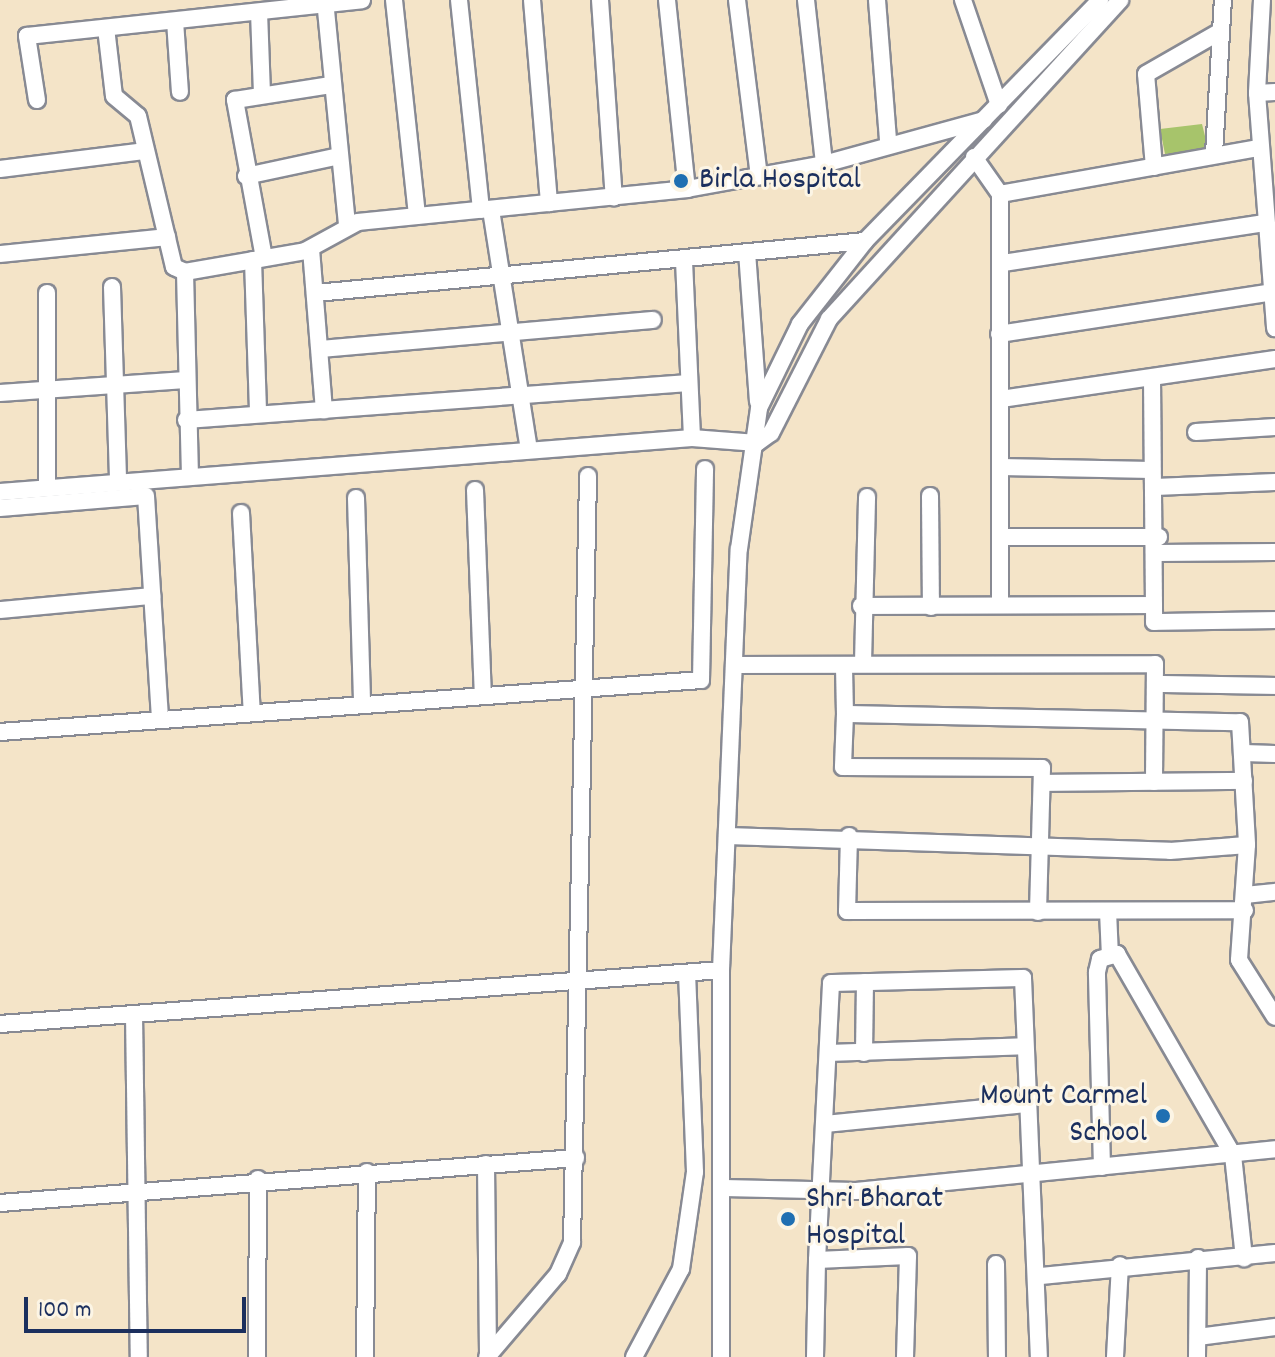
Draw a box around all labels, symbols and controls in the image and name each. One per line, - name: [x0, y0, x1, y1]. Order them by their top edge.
- place label: Birla Hospital: [699, 162, 861, 200]
- marker: Birla Hospital: [670, 170, 692, 192]
- place label: Mount Carmel School: [980, 1079, 1147, 1154]
- marker: Mount Carmel School: [1154, 1107, 1172, 1125]
- place label: Shri Bharat Hospital: [806, 1182, 943, 1257]
- marker: Shri Bharat Hospital: [777, 1208, 799, 1230]
- scale bar: [28, 1281, 250, 1331]
- text: 100 m: [38, 1294, 91, 1328]

